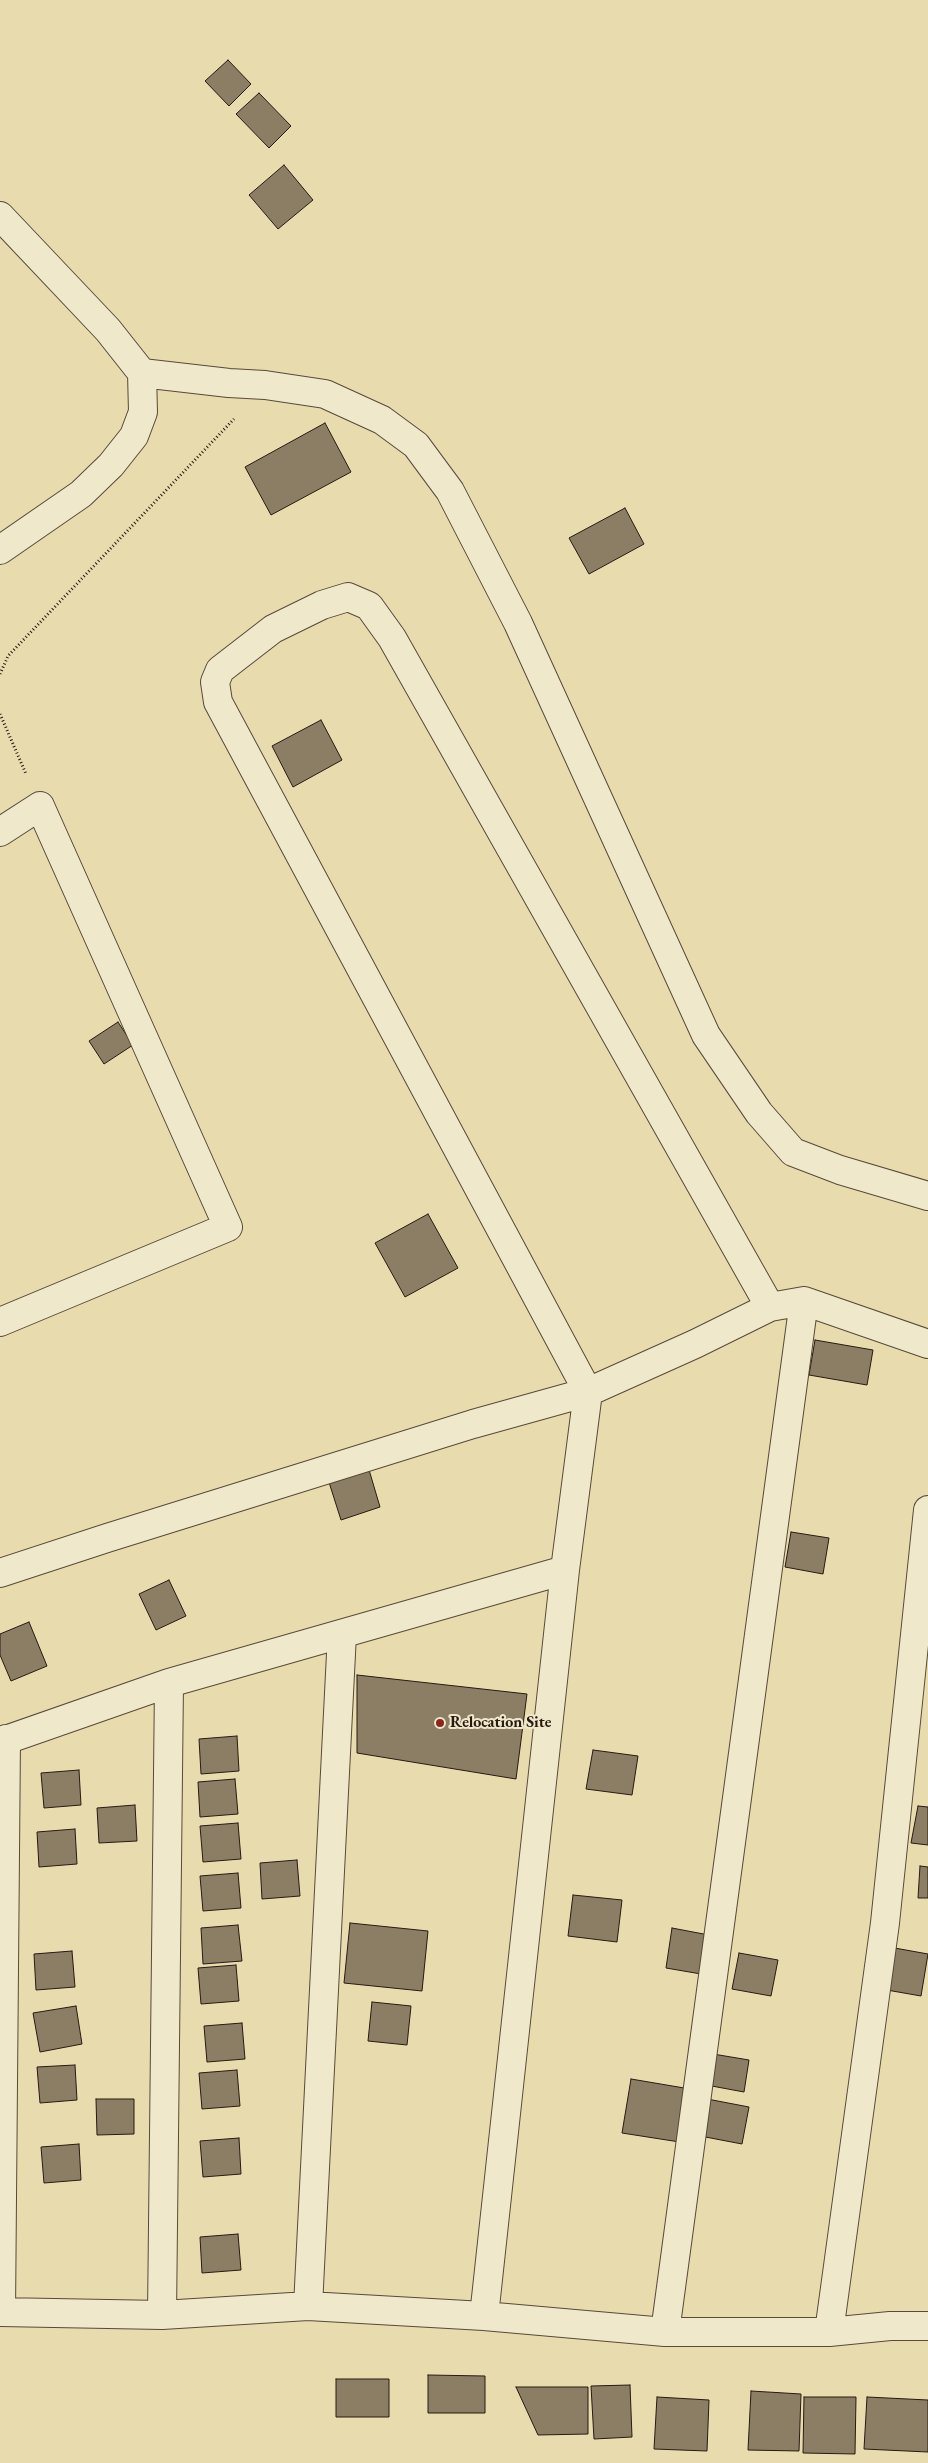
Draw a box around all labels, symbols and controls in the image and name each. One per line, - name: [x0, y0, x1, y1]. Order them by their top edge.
- place label: Relocation Site: [450, 1713, 551, 1733]
- marker: Relocation Site: [434, 1717, 446, 1729]

